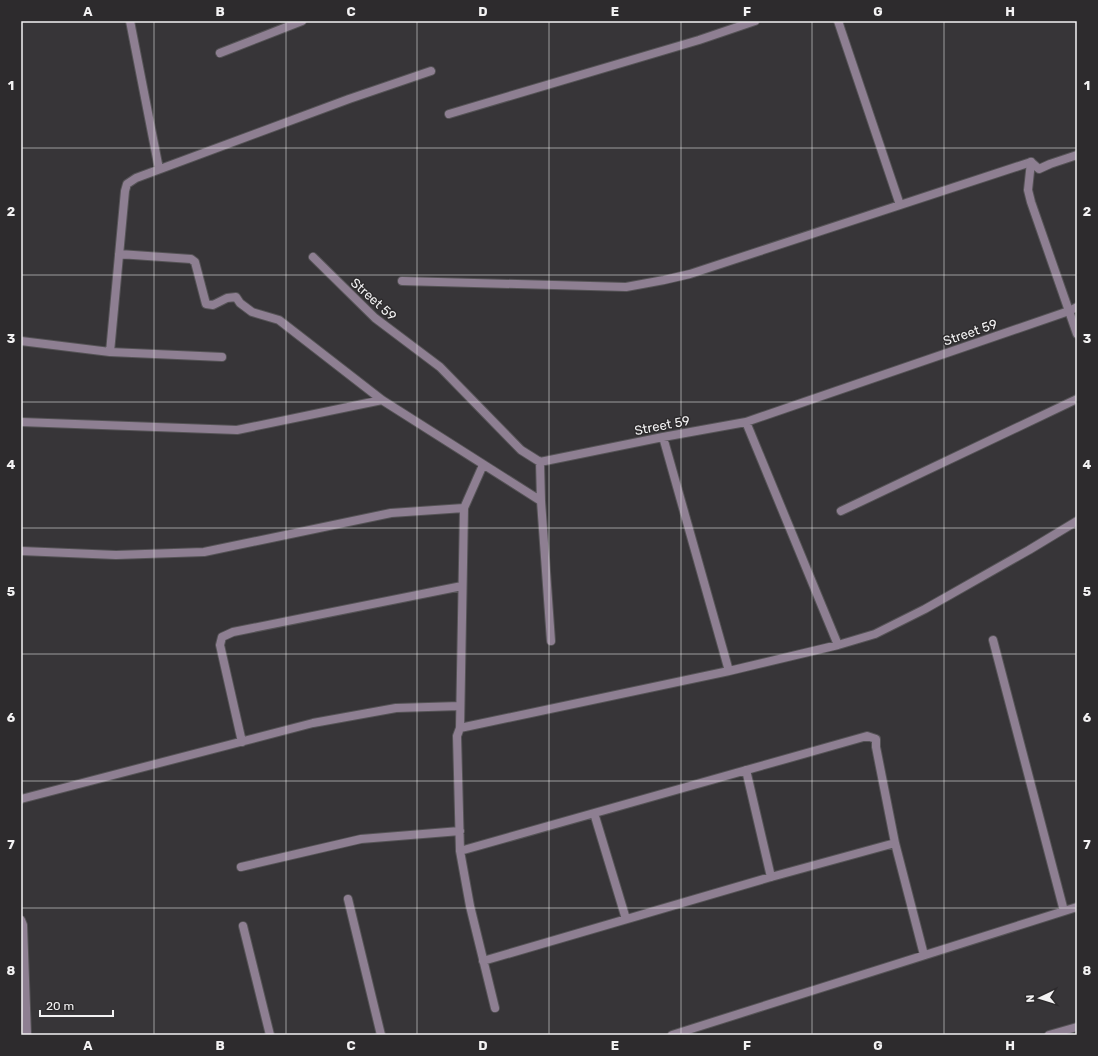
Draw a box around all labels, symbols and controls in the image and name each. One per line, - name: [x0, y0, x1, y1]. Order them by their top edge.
- text: A: [83, 4, 93, 19]
- text: B: [215, 4, 225, 19]
- text: C: [346, 4, 356, 19]
- text: D: [478, 4, 488, 19]
- text: E: [611, 4, 619, 19]
- text: F: [743, 4, 751, 19]
- text: G: [873, 4, 883, 19]
- text: H: [1005, 4, 1015, 19]
- text: 1: [8, 78, 14, 93]
- text: 1: [1084, 78, 1090, 93]
- text: 2: [7, 204, 15, 219]
- text: 2: [1083, 204, 1091, 219]
- street label: Street 59: [348, 275, 400, 324]
- street label: Street 59: [941, 316, 999, 349]
- text: 3: [7, 331, 16, 346]
- text: 3: [1083, 331, 1092, 346]
- street label: Street 59: [633, 413, 691, 438]
- text: 4: [7, 457, 16, 472]
- text: 4: [1083, 457, 1092, 472]
- text: 5: [7, 584, 15, 599]
- text: 5: [1083, 584, 1091, 599]
- text: 6: [7, 710, 16, 725]
- text: 6: [1083, 710, 1092, 725]
- text: 7: [7, 837, 15, 852]
- text: 7: [1083, 837, 1091, 852]
- text: 8: [7, 963, 16, 978]
- text: 8: [1083, 963, 1092, 978]
- north arrow: [1020, 978, 1060, 1018]
- scale bar: [40, 992, 113, 1018]
- text: N: [1024, 994, 1037, 1003]
- text: 20 m: [46, 999, 74, 1013]
- text: A: [83, 1038, 93, 1053]
- text: B: [215, 1038, 225, 1053]
- text: C: [346, 1038, 356, 1053]
- text: D: [478, 1038, 488, 1053]
- text: E: [611, 1038, 619, 1053]
- text: F: [743, 1038, 751, 1053]
- text: G: [873, 1038, 883, 1053]
- text: H: [1005, 1038, 1015, 1053]

